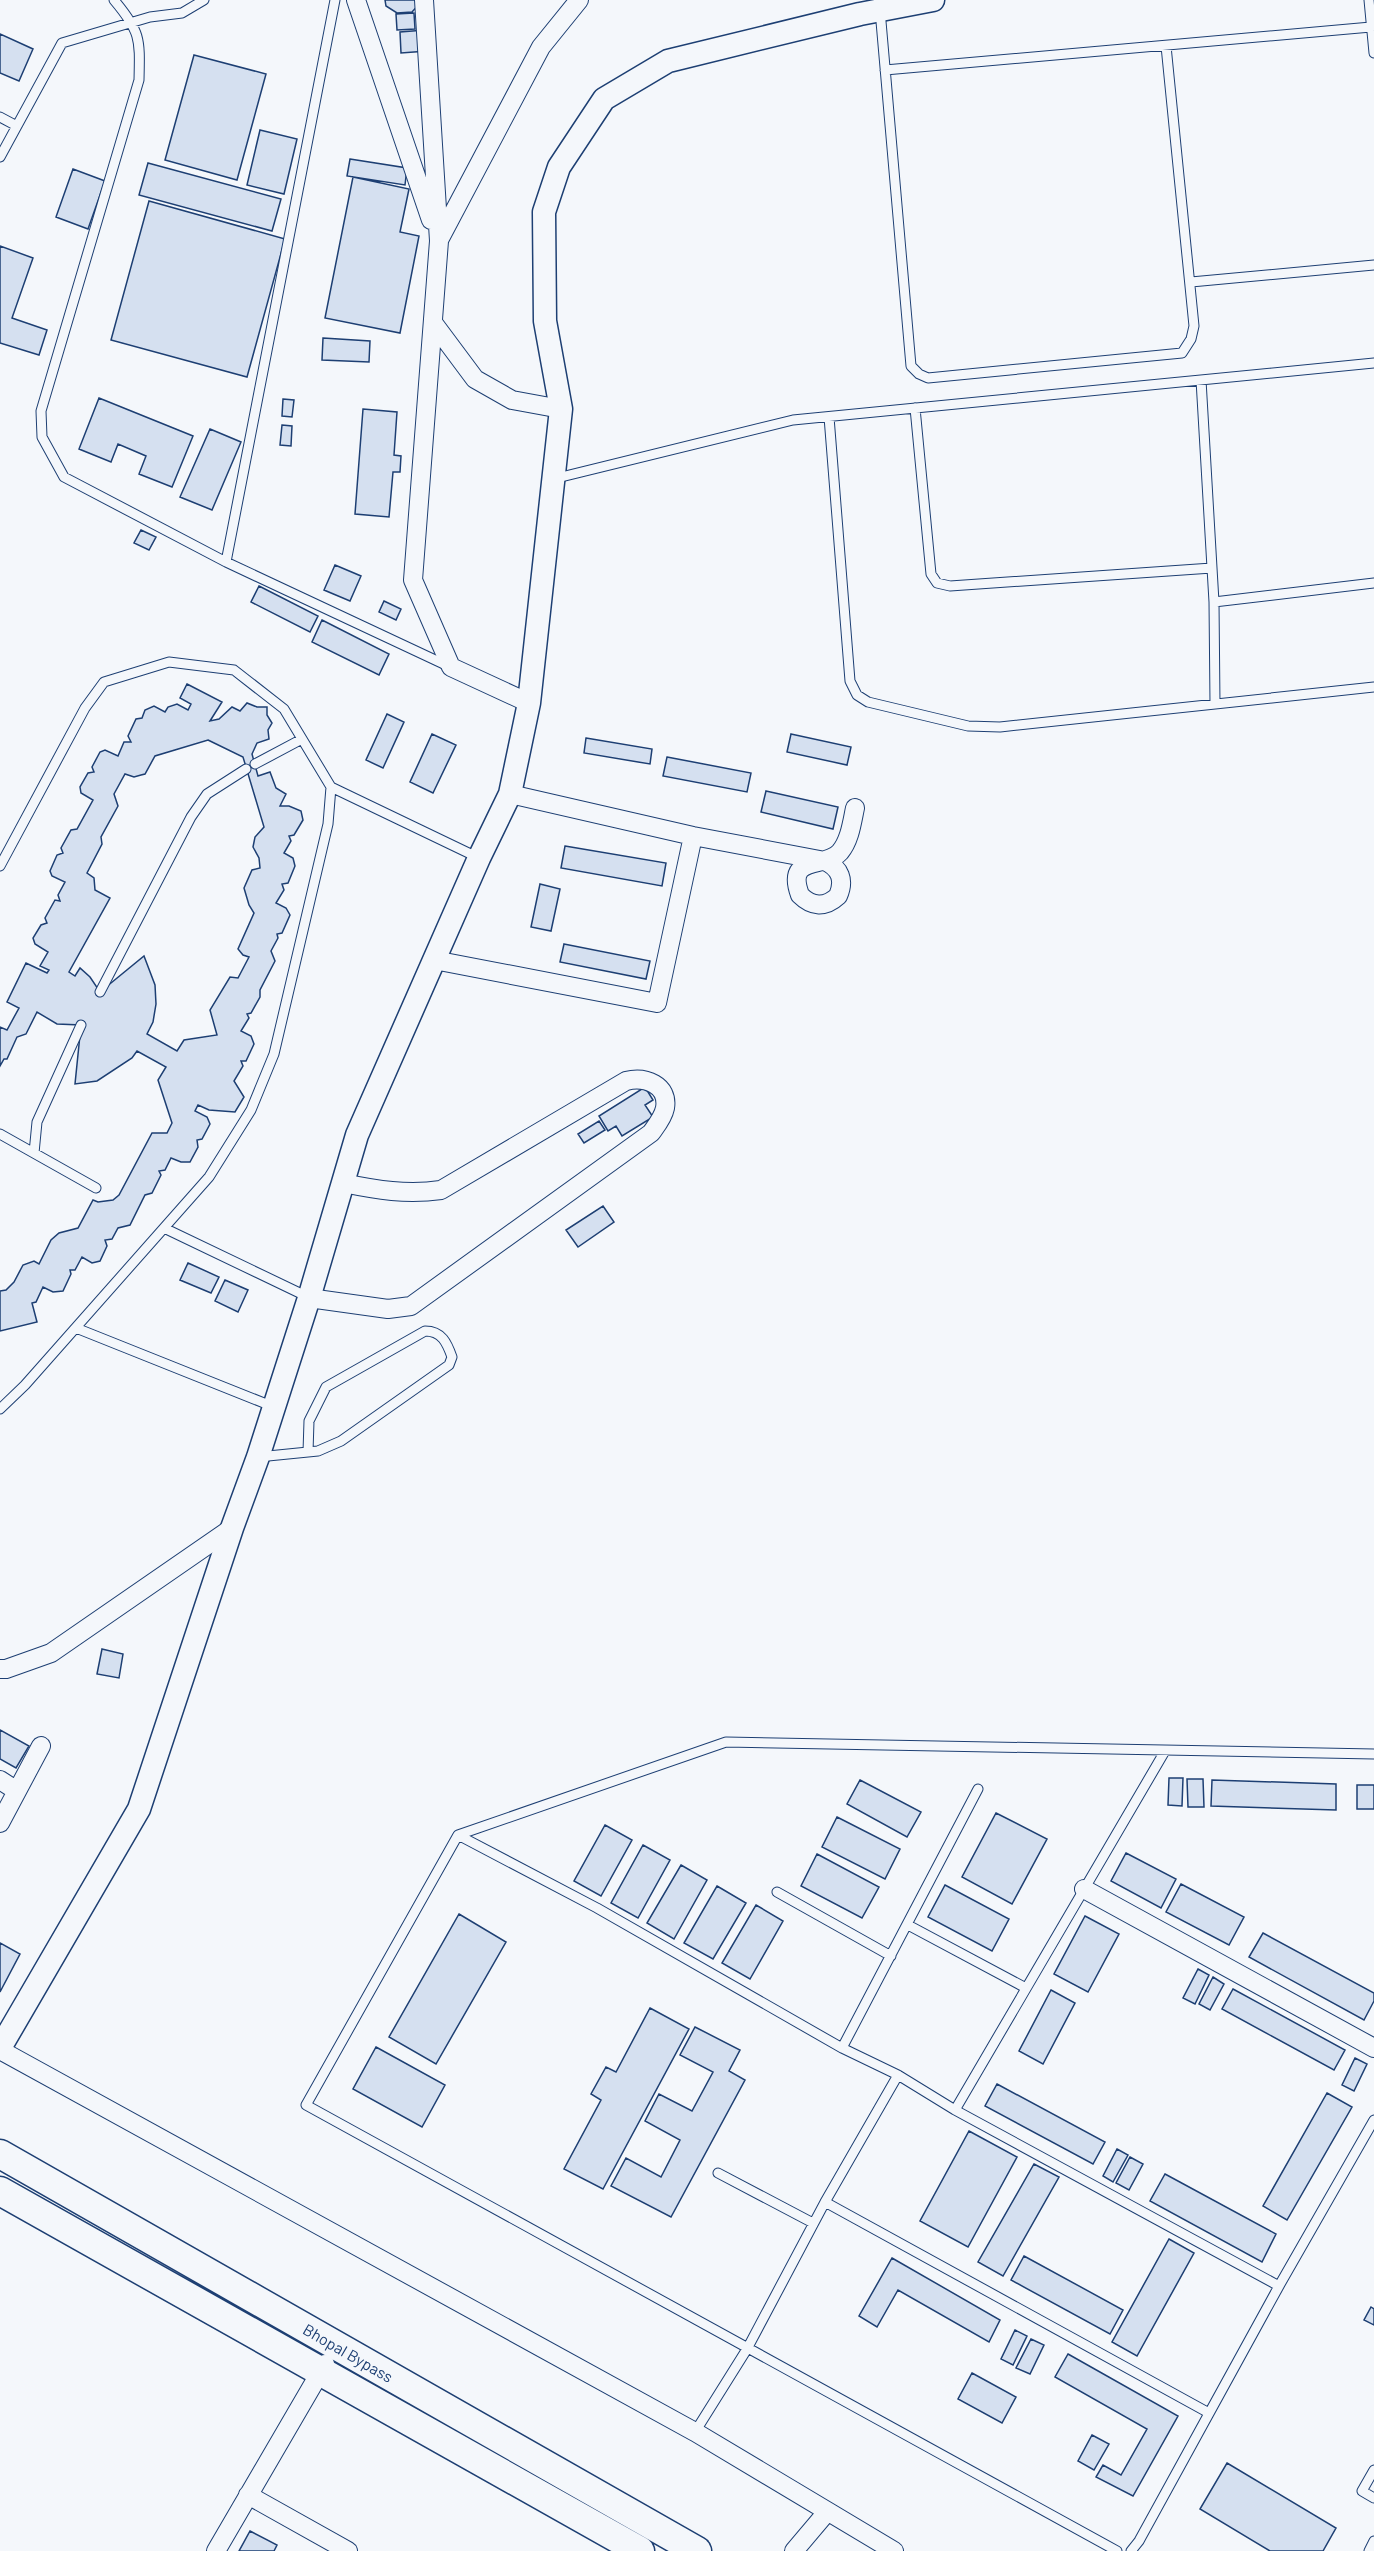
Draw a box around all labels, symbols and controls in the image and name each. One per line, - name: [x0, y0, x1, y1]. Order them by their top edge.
- street label: Bhopal Bypass: [300, 2319, 397, 2386]

